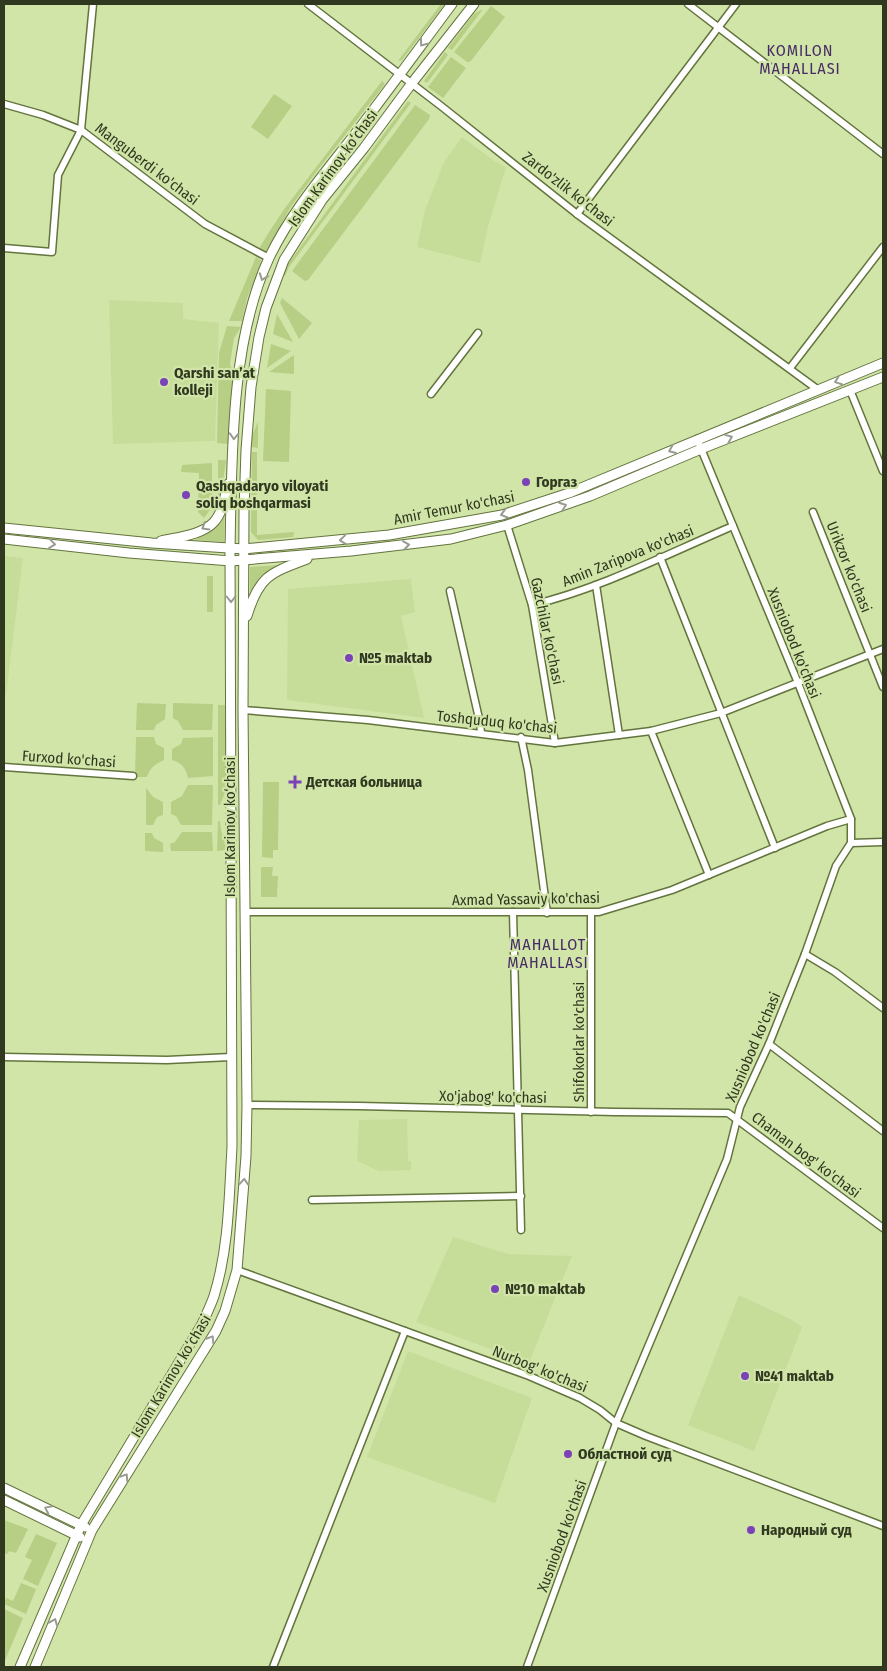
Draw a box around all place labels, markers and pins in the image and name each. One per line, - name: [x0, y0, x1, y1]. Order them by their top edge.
- place label: Qarshi san’at kolleji: [174, 364, 256, 399]
- marker: Qarshi san’at kolleji: [158, 376, 170, 388]
- place label: Горгаз: [536, 473, 577, 491]
- marker: Горгаз: [520, 476, 532, 488]
- place label: Qashqadaryo viloyati soliq boshqarmasi: [196, 477, 328, 512]
- marker: Qashqadaryo viloyati soliq boshqarmasi: [180, 489, 192, 501]
- place label: №5 maktab: [359, 649, 432, 667]
- marker: №5 maktab: [343, 652, 355, 664]
- place label: Детская больница: [305, 773, 423, 791]
- marker: Детская больница: [288, 775, 302, 789]
- place label: №10 maktab: [505, 1280, 585, 1298]
- marker: №10 maktab: [489, 1283, 501, 1295]
- place label: №41 maktab: [755, 1367, 834, 1385]
- marker: №41 maktab: [739, 1370, 751, 1382]
- place label: Областной суд: [578, 1445, 672, 1463]
- marker: Областной суд: [562, 1448, 574, 1460]
- place label: Народный суд: [761, 1521, 852, 1539]
- marker: Народный суд: [745, 1524, 757, 1536]

